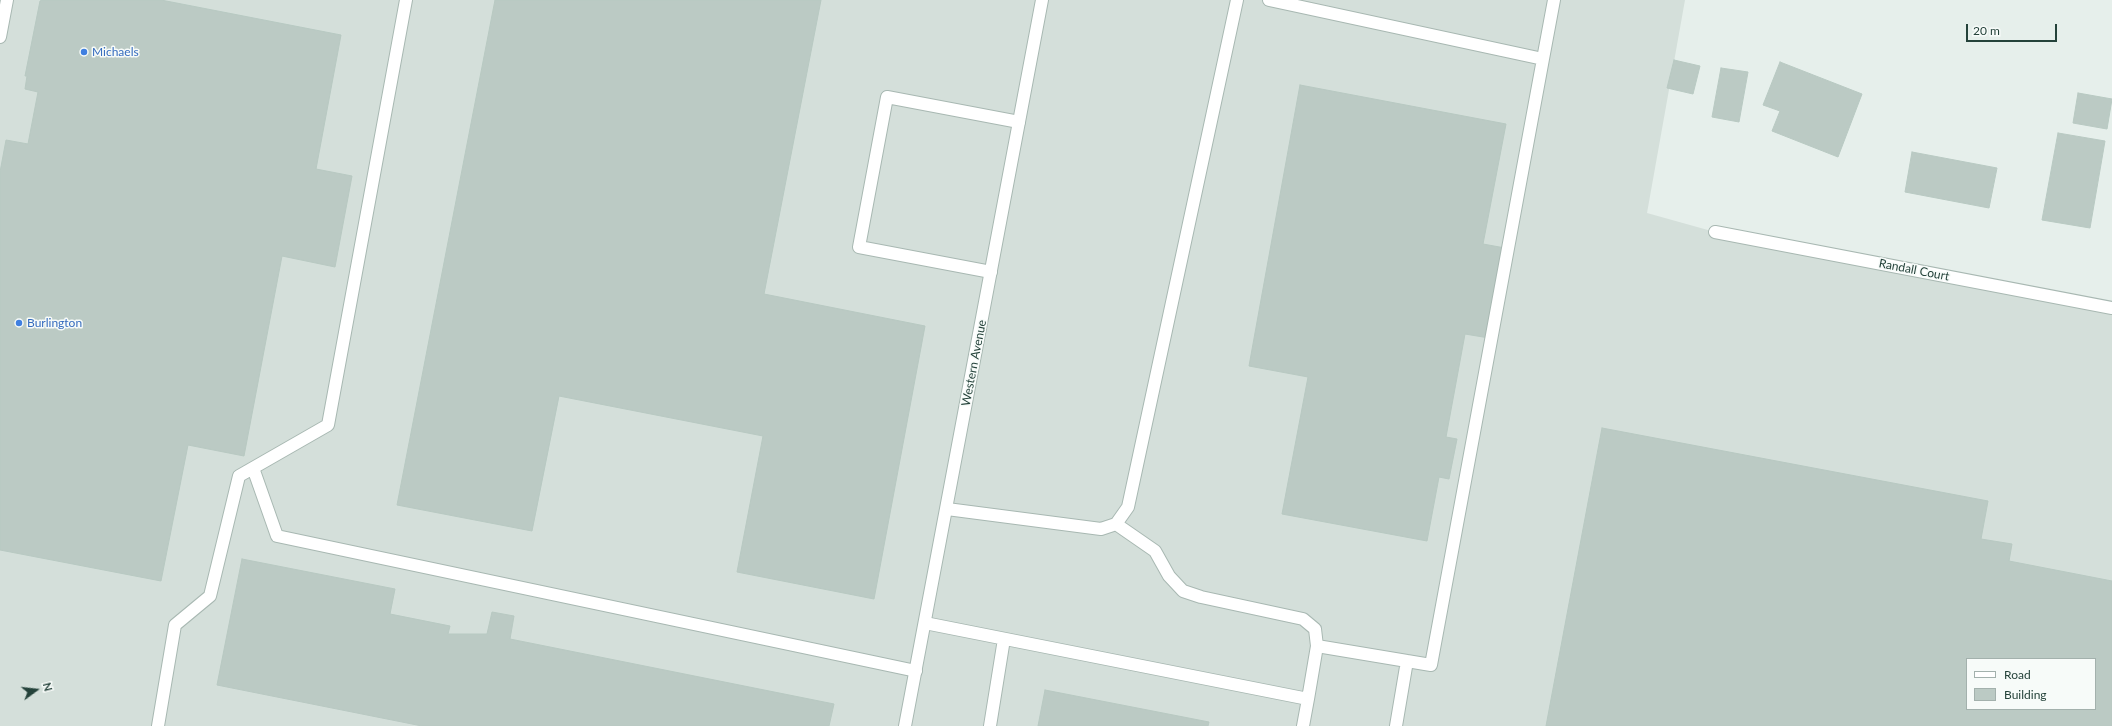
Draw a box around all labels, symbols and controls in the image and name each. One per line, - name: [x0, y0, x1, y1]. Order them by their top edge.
- scale bar: [1968, 16, 2059, 42]
- text: 20 m: [1973, 23, 2000, 38]
- place label: Michaels: [92, 45, 139, 59]
- marker: Michaels: [79, 47, 89, 57]
- street label: Randall Court: [1877, 256, 1951, 284]
- place label: Burlington: [27, 316, 82, 330]
- marker: Burlington: [14, 318, 24, 328]
- street label: Western Avenue: [959, 319, 989, 407]
- legend: [1966, 658, 2096, 710]
- text: Road: [2004, 667, 2031, 682]
- north arrow: [16, 670, 56, 710]
- text: N: [41, 681, 55, 693]
- text: Building: [2004, 687, 2047, 702]

